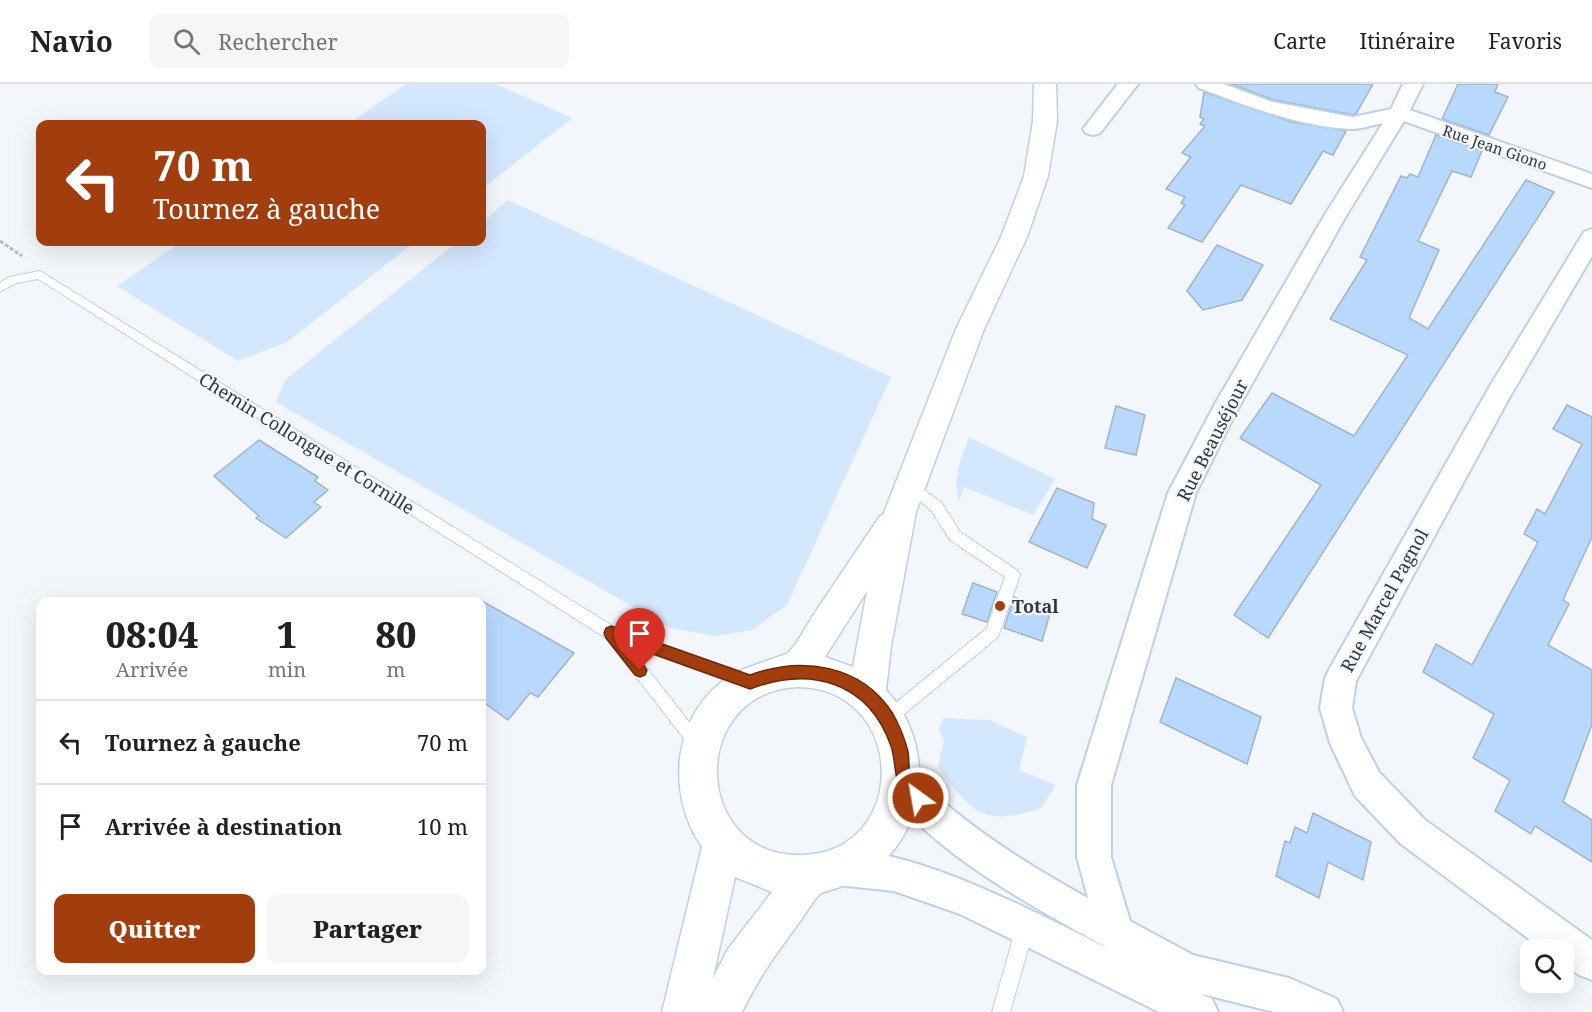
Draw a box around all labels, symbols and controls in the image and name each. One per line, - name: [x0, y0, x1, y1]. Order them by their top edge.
- search box: [149, 14, 569, 68]
- text: Navio: [30, 22, 113, 60]
- icon: search: [170, 25, 203, 58]
- text: Rechercher: [218, 26, 338, 56]
- text: Carte: [1273, 27, 1327, 55]
- text: Itinéraire: [1360, 27, 1455, 55]
- text: Favoris: [1488, 27, 1562, 55]
- street label: Rue Jean Giono: [1440, 120, 1550, 174]
- text: 70 m: [153, 136, 253, 193]
- icon: left: [54, 144, 132, 222]
- text: Tournez à gauche: [153, 190, 380, 227]
- street label: Chemin Collongue et Cornille: [195, 367, 419, 519]
- street label: Rue Beauséjour: [1171, 374, 1253, 505]
- street label: Rue Marcel Pagnol: [1335, 524, 1433, 676]
- place label: Total: [1012, 594, 1059, 618]
- marker: Total: [993, 599, 1007, 613]
- pin: [614, 608, 665, 670]
- text: 08:04: [106, 610, 198, 659]
- text: 1: [277, 610, 297, 659]
- text: 80: [376, 610, 416, 659]
- icon: arrive: [623, 617, 656, 650]
- text: Arrivée: [116, 656, 188, 683]
- text: min: [268, 656, 306, 683]
- text: m: [387, 656, 405, 683]
- icon: left: [54, 726, 87, 759]
- text: Tournez à gauche: [105, 727, 301, 757]
- text: 70 m: [417, 727, 468, 757]
- position arrow: [886, 766, 950, 830]
- icon: arrive: [54, 810, 87, 843]
- text: Arrivée à destination: [105, 811, 342, 841]
- text: 10 m: [417, 811, 468, 841]
- button: Quitter: [54, 894, 255, 963]
- button: Partager: [267, 894, 468, 963]
- map controls: [1520, 939, 1574, 993]
- button: search: [1520, 939, 1574, 993]

